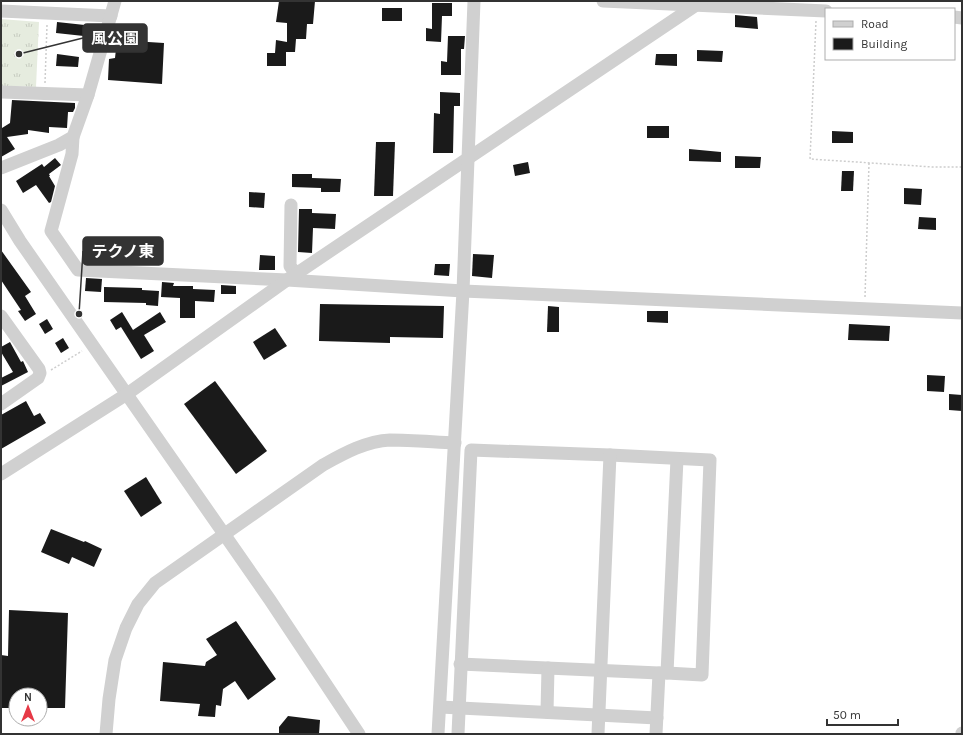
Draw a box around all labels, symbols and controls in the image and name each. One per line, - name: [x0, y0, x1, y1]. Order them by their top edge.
- legend: [825, 8, 955, 60]
- text: Road: [861, 17, 889, 31]
- callout: 風公園: [83, 24, 147, 52]
- text: 風公園: [91, 29, 139, 48]
- text: Building: [861, 37, 908, 51]
- callout: テクノ東: [83, 237, 163, 265]
- text: テクノ東: [91, 242, 155, 261]
- north arrow: [8, 687, 48, 727]
- text: N: [24, 691, 32, 704]
- scale bar: [827, 701, 898, 727]
- text: 50 m: [833, 708, 861, 722]

